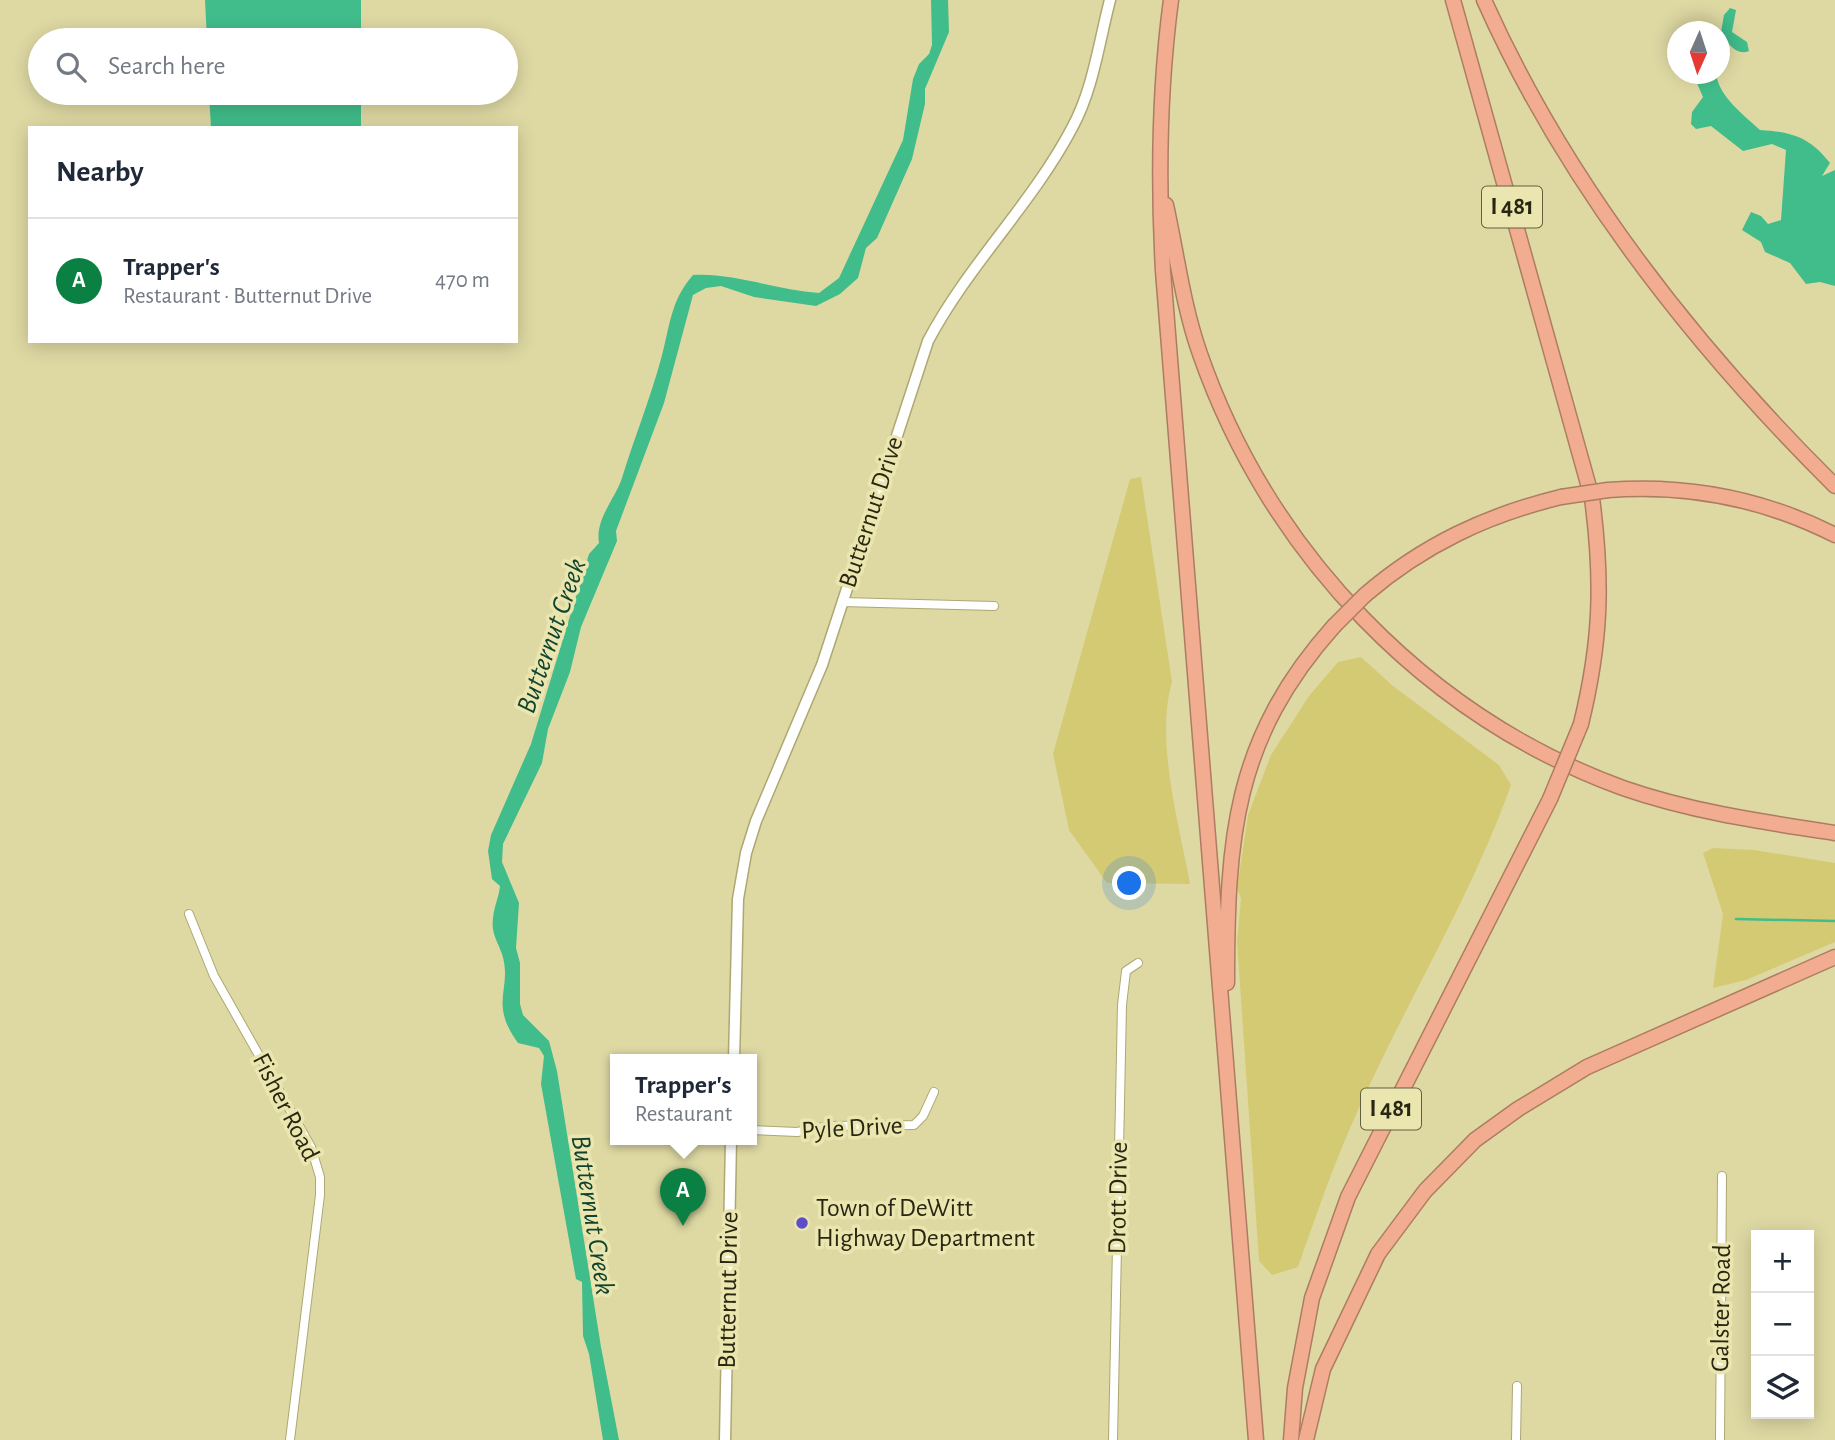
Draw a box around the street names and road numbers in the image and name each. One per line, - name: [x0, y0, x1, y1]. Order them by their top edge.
- road number: I 481: [1482, 187, 1542, 228]
- street label: Butternut Drive: [834, 433, 908, 591]
- street label: Fisher Road: [248, 1049, 324, 1165]
- road number: I 481: [1361, 1088, 1421, 1129]
- street label: Pyle Drive: [801, 1112, 903, 1144]
- street label: Drott Drive: [1104, 1141, 1132, 1255]
- street label: Butternut Drive: [714, 1211, 742, 1369]
- street label: Galster Road: [1707, 1244, 1735, 1372]

